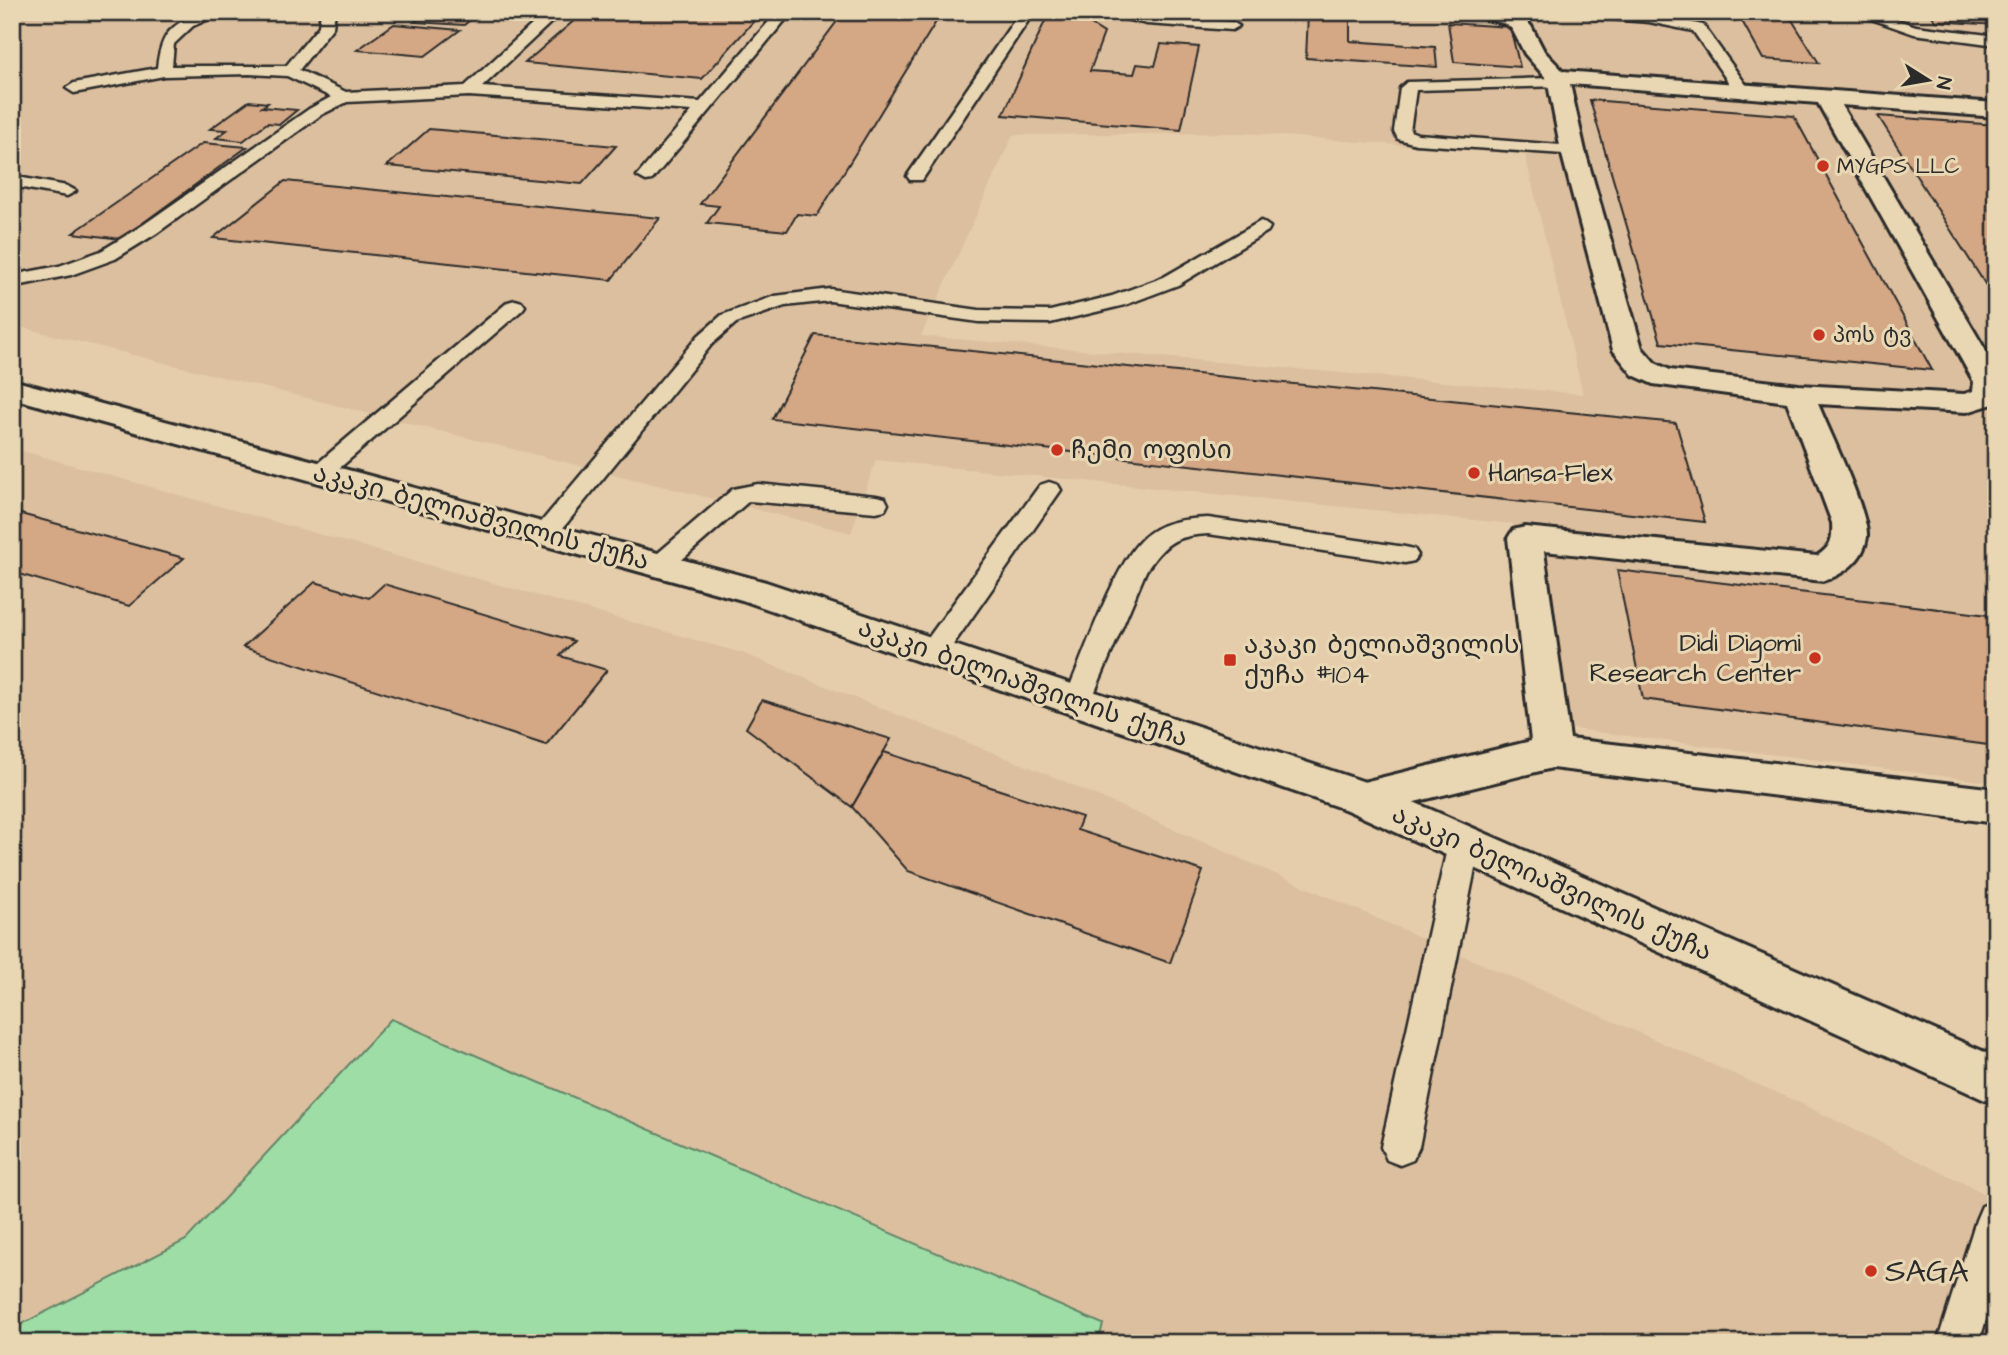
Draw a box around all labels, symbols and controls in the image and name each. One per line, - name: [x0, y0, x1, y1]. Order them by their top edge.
- north arrow: [1892, 46, 1962, 116]
- text: N: [1929, 75, 1958, 91]
- place label: MYGPS LLC: [1837, 152, 1960, 181]
- marker: MYGPS LLC: [1815, 158, 1831, 174]
- place label: პოს ტვ: [1833, 321, 1911, 350]
- marker: პოს ტვ: [1811, 327, 1827, 343]
- place label: ჩემი ოფისი: [1071, 432, 1232, 468]
- marker: ჩემი ოფისი: [1049, 442, 1065, 458]
- street label: აკაკი ბელიაშვილის ქუჩა: [309, 455, 653, 579]
- place label: Hansa-Flex: [1488, 455, 1613, 491]
- marker: Hansa-Flex: [1466, 465, 1482, 481]
- street label: აკაკი ბელიაშვილის ქუჩა: [853, 610, 1193, 756]
- place label: Didi Digomi Research Center: [1590, 625, 1801, 691]
- place label: აკაკი ბელიაშვილის ქუჩა #104: [1244, 627, 1520, 693]
- marker: Didi Digomi Research Center: [1807, 650, 1823, 666]
- marker: აკაკი ბელიაშვილის ქუჩა #104: [1222, 652, 1238, 668]
- street label: აკაკი ბელიაშვილის ქუჩა: [1386, 796, 1718, 970]
- place label: SAGA: [1885, 1249, 1969, 1294]
- marker: SAGA: [1863, 1263, 1879, 1279]

